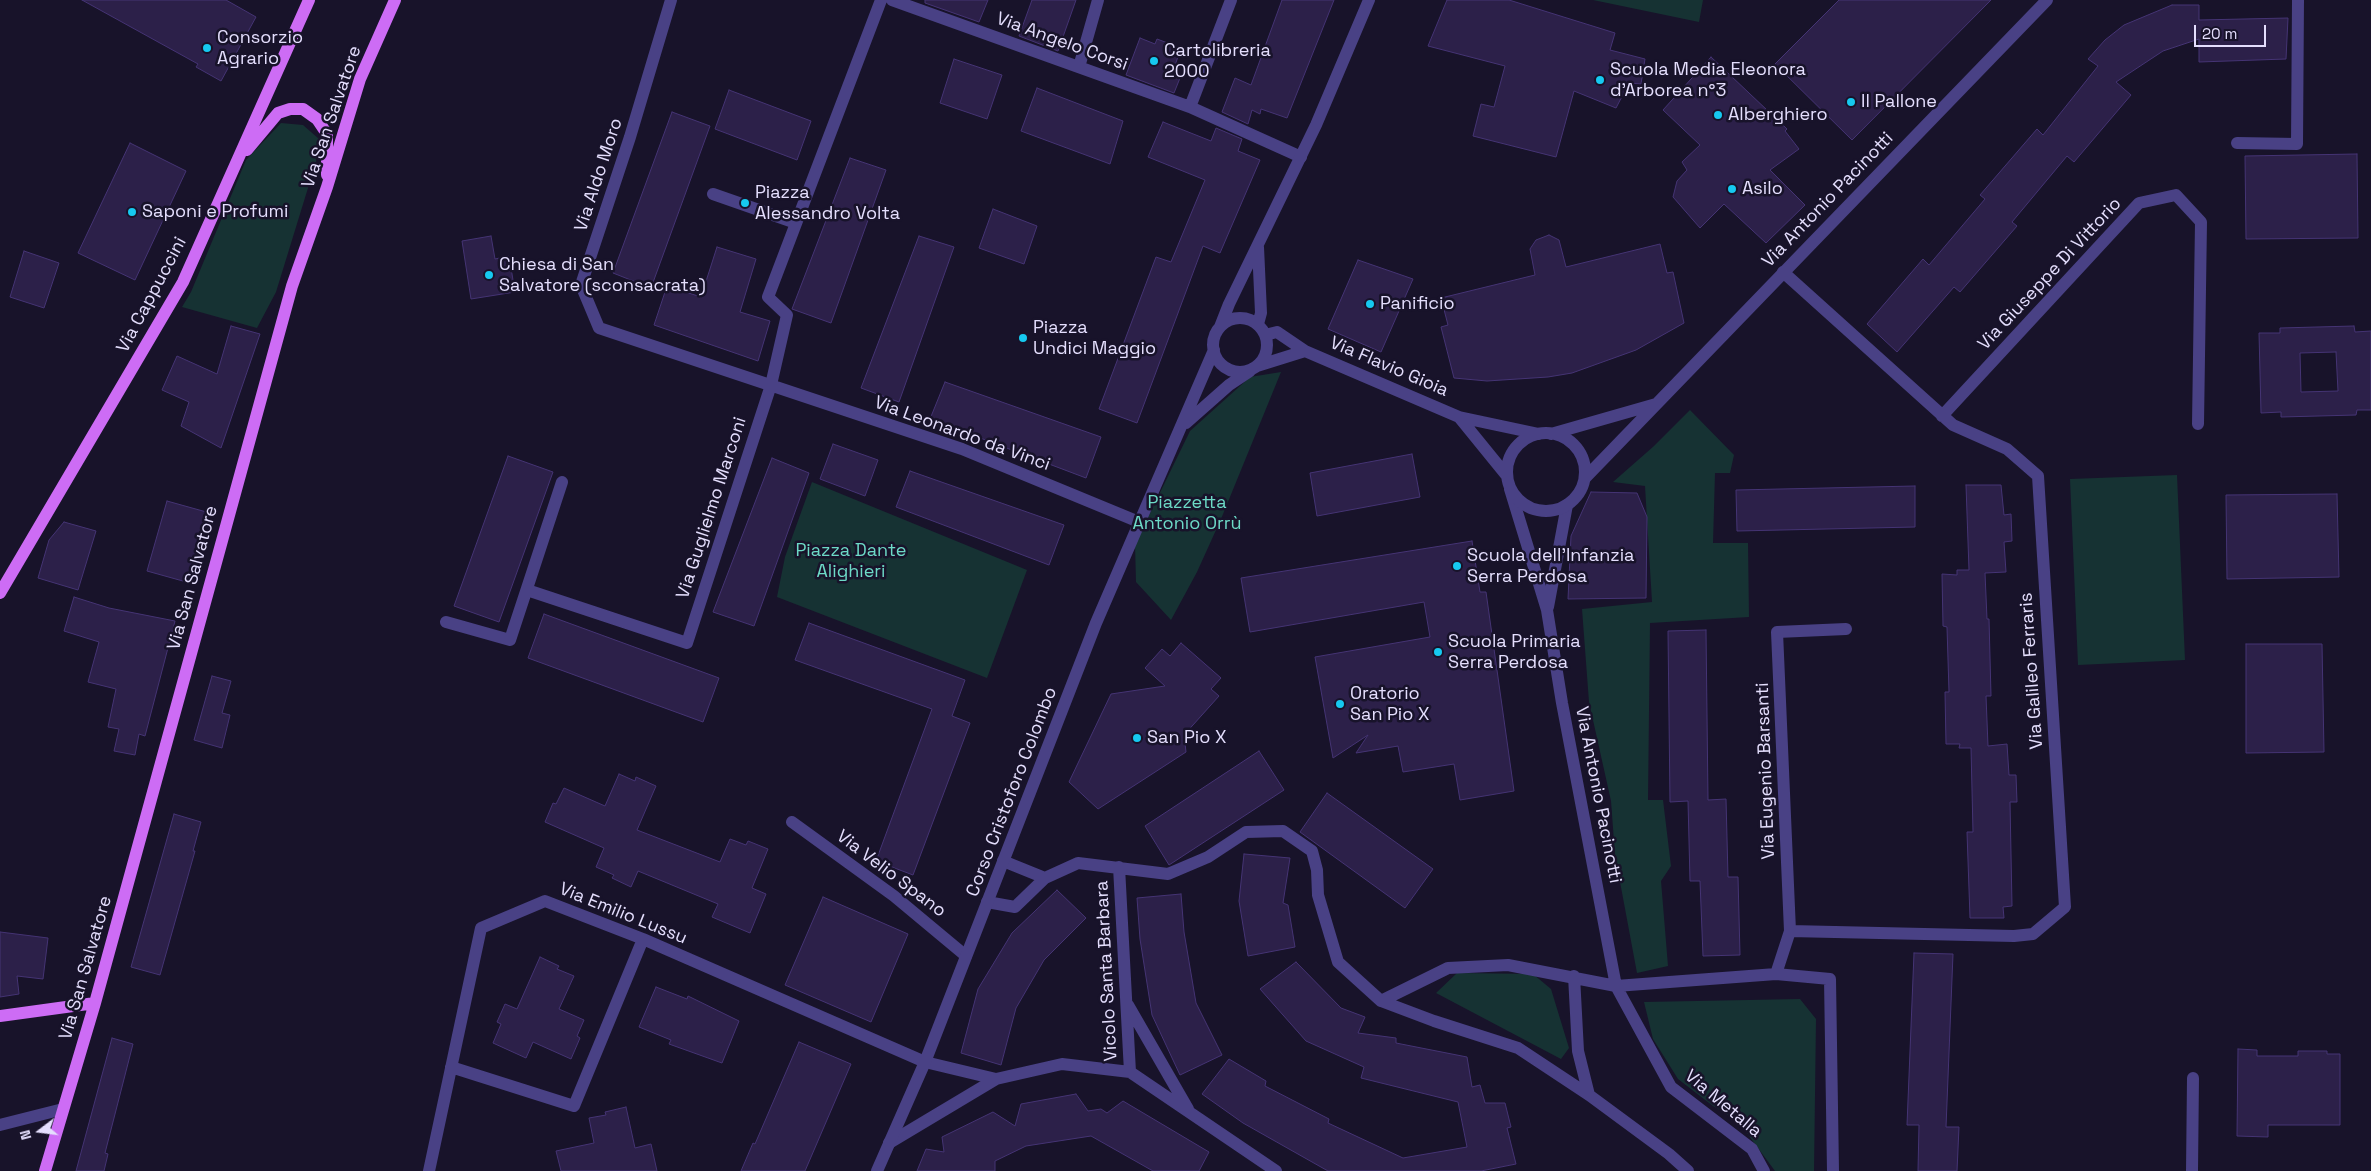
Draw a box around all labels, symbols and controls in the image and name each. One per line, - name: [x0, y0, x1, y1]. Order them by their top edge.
- street label: Via Angelo Corsi: [993, 8, 1131, 76]
- scale bar: [2196, 15, 2268, 47]
- text: 20 m: [2202, 24, 2237, 43]
- place label: Consorzio Agrario: [217, 27, 303, 70]
- place label: Cartolibreria 2000: [1164, 40, 1271, 82]
- marker: Consorzio Agrario: [201, 42, 213, 54]
- street label: Via San Salvatore: [298, 43, 366, 191]
- marker: Cartolibreria 2000: [1148, 55, 1160, 67]
- place label: Scuola Media Eleonora d'Arborea n°3: [1610, 59, 1806, 102]
- marker: Scuola Media Eleonora d'Arborea n°3: [1594, 74, 1606, 86]
- place label: Il Pallone: [1861, 91, 1937, 113]
- marker: Il Pallone: [1845, 96, 1857, 108]
- place label: Alberghiero: [1728, 104, 1828, 126]
- marker: Alberghiero: [1712, 109, 1724, 121]
- street label: Via Aldo Moro: [571, 116, 627, 234]
- street label: Via Antonio Pacinotti: [1758, 128, 1898, 272]
- place label: Asilo: [1742, 178, 1783, 200]
- place label: Piazza Alessandro Volta: [755, 182, 900, 224]
- marker: Asilo: [1726, 183, 1738, 195]
- street label: Via Giuseppe Di Vittorio: [1974, 193, 2126, 355]
- marker: Piazza Alessandro Volta: [739, 197, 751, 209]
- place label: Saponi e Profumi: [142, 201, 288, 223]
- marker: Saponi e Profumi: [126, 206, 138, 218]
- street label: Via Cappuccini: [112, 233, 192, 357]
- place label: Chiesa di San Salvatore (sconsacrata): [499, 254, 706, 296]
- marker: Chiesa di San Salvatore (sconsacrata): [483, 269, 495, 281]
- place label: Panificio: [1380, 293, 1455, 315]
- marker: Panificio: [1364, 298, 1376, 310]
- place label: Piazza Undici Maggio: [1033, 317, 1156, 359]
- marker: Piazza Undici Maggio: [1017, 332, 1029, 344]
- street label: Via Flavio Gioia: [1327, 332, 1451, 402]
- street label: Via Leonardo da Vinci: [871, 392, 1053, 476]
- street label: Via Guglielmo Marconi: [672, 414, 752, 602]
- park label: Piazzetta Antonio Orrù: [1132, 492, 1242, 534]
- street label: Via San Salvatore: [163, 503, 223, 653]
- park label: Piazza Dante Alighieri: [796, 540, 906, 582]
- place label: Scuola dell'Infanzia Serra Perdosa: [1467, 545, 1634, 588]
- marker: Scuola dell'Infanzia Serra Perdosa: [1451, 560, 1463, 572]
- street label: Via Galileo Ferraris: [2016, 592, 2048, 750]
- place label: Scuola Primaria Serra Perdosa: [1448, 631, 1581, 674]
- marker: Scuola Primaria Serra Perdosa: [1432, 646, 1444, 658]
- street label: Via Eugenio Barsanti: [1752, 682, 1780, 860]
- place label: Oratorio San Pio X: [1350, 683, 1430, 726]
- street label: Corso Cristoforo Colombo: [962, 684, 1062, 900]
- marker: Oratorio San Pio X: [1334, 698, 1346, 710]
- street label: Via Antonio Pacinotti: [1570, 705, 1626, 885]
- place label: San Pio X: [1147, 727, 1227, 749]
- marker: San Pio X: [1131, 732, 1143, 744]
- street label: Via Velio Spano: [832, 826, 950, 922]
- street label: Via Emilio Lussu: [556, 879, 690, 949]
- street label: Vicolo Santa Barbara: [1091, 880, 1123, 1062]
- street label: Via San Salvatore: [55, 894, 117, 1042]
- street label: Via Metalla: [1680, 1065, 1766, 1143]
- north arrow: [15, 1106, 65, 1156]
- text: N: [16, 1128, 35, 1142]

